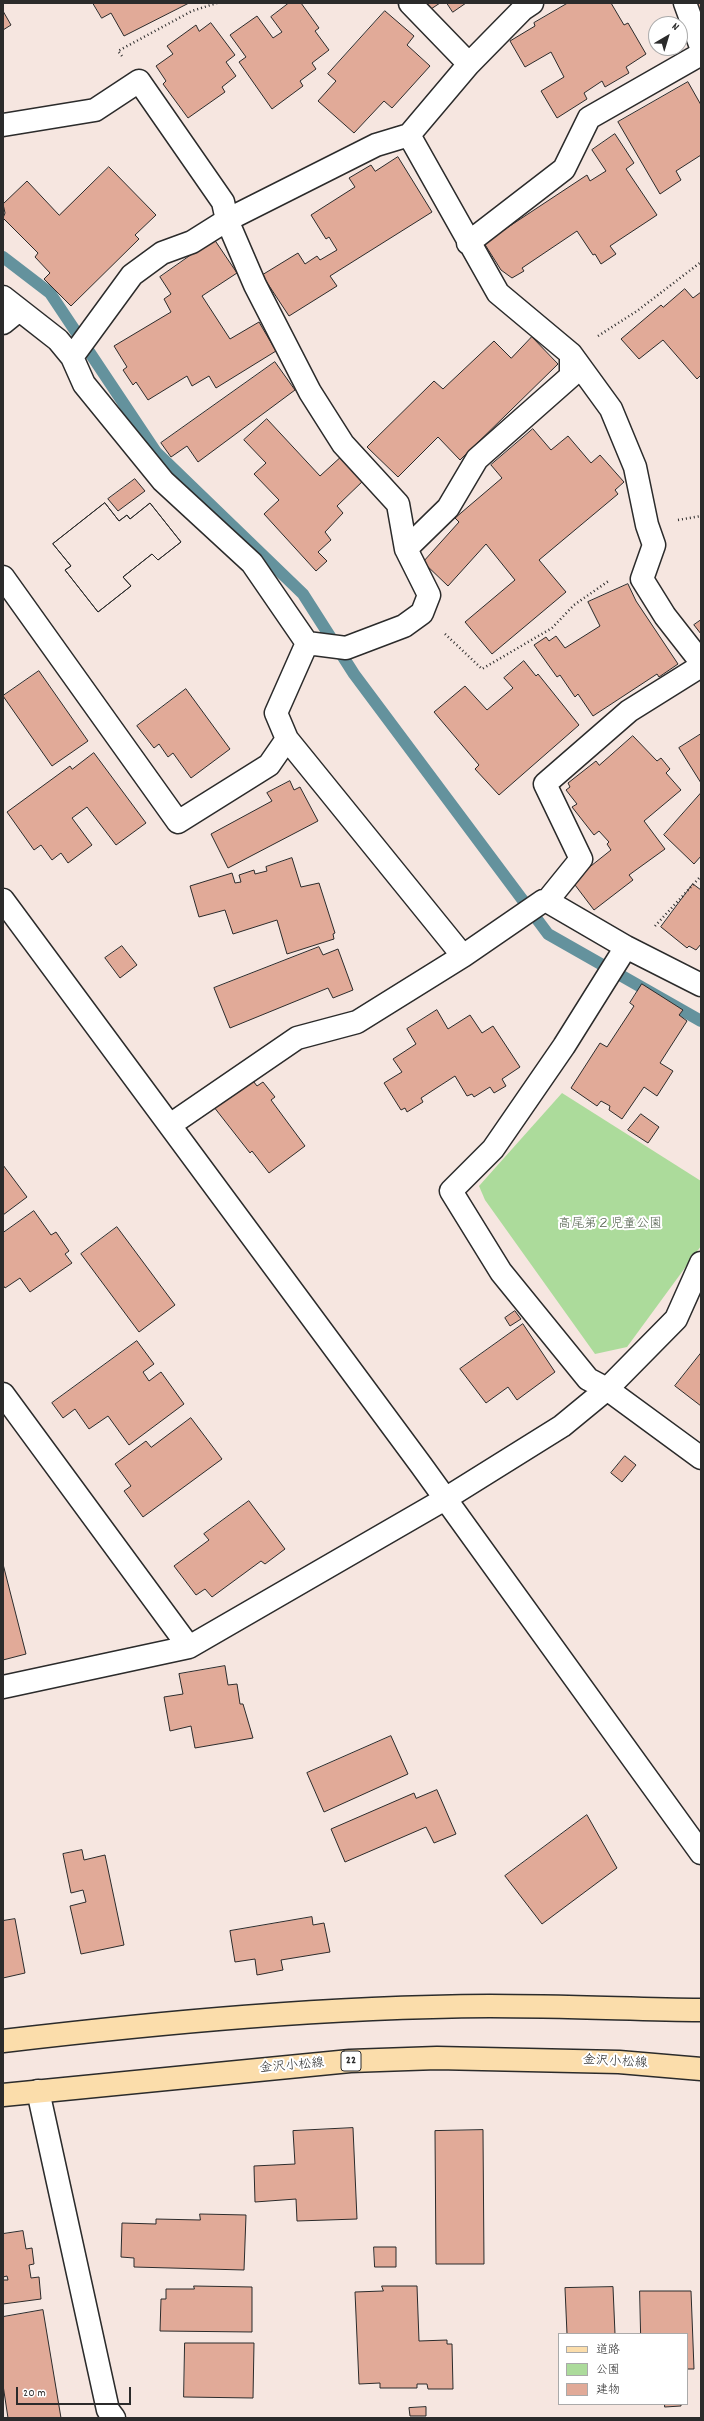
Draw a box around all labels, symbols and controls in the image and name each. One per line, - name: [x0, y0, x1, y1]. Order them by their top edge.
- north arrow: [648, 16, 688, 56]
- text: N: [668, 19, 682, 35]
- park label: 高尾第２児童公園: [558, 1217, 662, 1233]
- road number: 22: [341, 2051, 361, 2071]
- street label: 金沢小松線: [582, 2054, 648, 2072]
- street label: 金沢小松線: [259, 2056, 325, 2078]
- legend: [558, 2333, 688, 2405]
- text: 道路: [596, 2342, 620, 2359]
- text: 公園: [596, 2362, 620, 2379]
- scale bar: [18, 2379, 133, 2405]
- text: 建物: [596, 2382, 620, 2399]
- text: 20 m: [23, 2385, 46, 2402]

